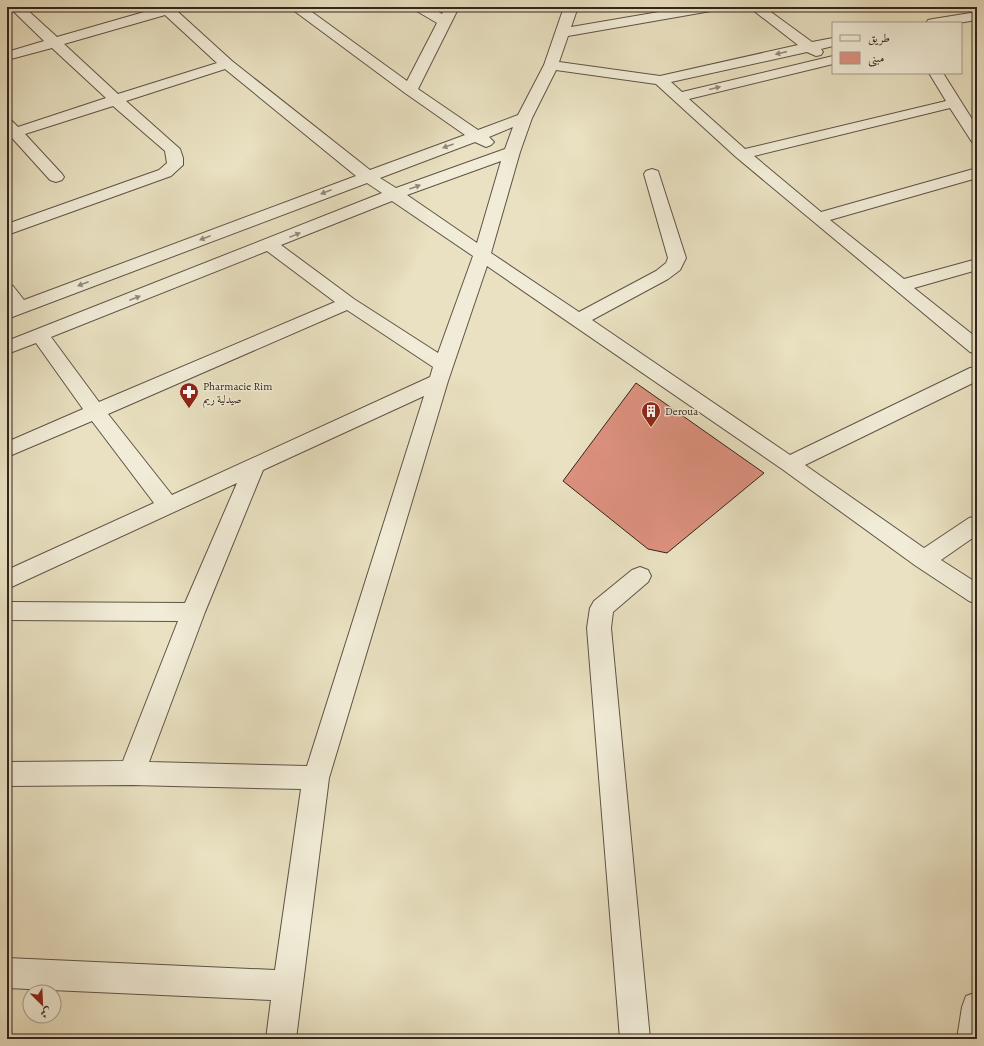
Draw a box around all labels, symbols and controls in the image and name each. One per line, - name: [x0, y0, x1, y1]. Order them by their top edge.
- legend: [832, 22, 962, 74]
- text: طريق: [868, 30, 890, 46]
- one-way arrow: [775, 50, 787, 56]
- text: مبنى: [868, 50, 884, 67]
- one-way arrow: [709, 84, 722, 90]
- one-way arrow: [442, 144, 454, 150]
- one-way arrow: [410, 184, 422, 190]
- one-way arrow: [320, 189, 332, 195]
- one-way arrow: [289, 232, 300, 238]
- one-way arrow: [198, 235, 210, 241]
- one-way arrow: [77, 281, 89, 287]
- one-way arrow: [129, 294, 141, 300]
- place label: Pharmacie Rim صيدلية ريم: [203, 379, 272, 409]
- pharmacy icon: Pharmacie Rim صيدلية ريم: [178, 381, 200, 409]
- building icon: Deroua: [640, 400, 662, 428]
- place label: Deroua: [665, 404, 699, 419]
- north arrow: [22, 984, 62, 1024]
- text: ش: [38, 1004, 54, 1022]

